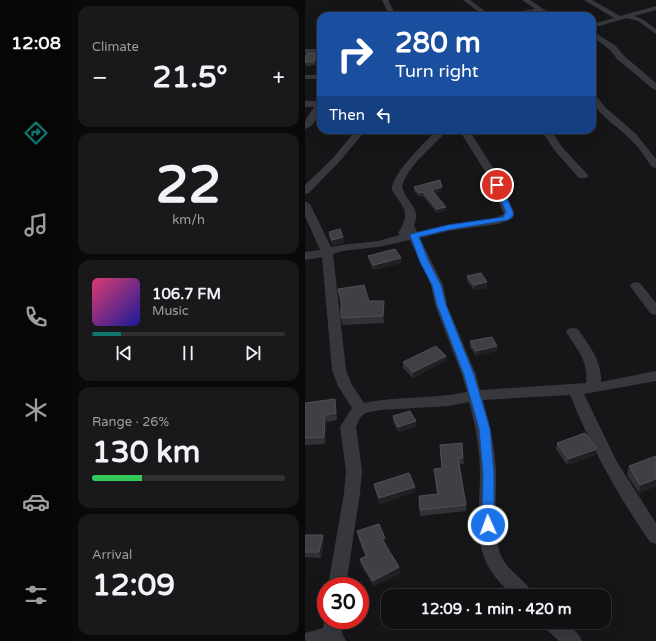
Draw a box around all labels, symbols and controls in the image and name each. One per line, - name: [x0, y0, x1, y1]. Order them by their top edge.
- text: 280 m: [395, 26, 481, 60]
- icon: right: [329, 28, 381, 80]
- text: 12:08: [11, 32, 61, 54]
- text: Climate: [92, 39, 139, 55]
- text: 21.5°: [153, 59, 228, 96]
- text: Turn right: [395, 60, 479, 82]
- text: −: [92, 65, 108, 91]
- text: +: [273, 65, 285, 91]
- icon: left: [373, 104, 395, 126]
- text: Then: [329, 106, 365, 124]
- icon: directions: [22, 119, 50, 147]
- text: 22: [156, 154, 221, 217]
- pin: [480, 168, 514, 202]
- icon: arrive: [486, 174, 508, 196]
- icon: music: [22, 211, 50, 239]
- text: km/h: [172, 212, 205, 228]
- text: 106.7 FM: [152, 285, 221, 303]
- icon: phone: [22, 303, 50, 331]
- text: Music: [152, 303, 189, 319]
- icon: previous: [113, 342, 135, 364]
- icon: pause: [177, 342, 199, 364]
- icon: next: [242, 342, 264, 364]
- icon: climate: [22, 396, 50, 424]
- text: Range · 26%: [92, 414, 169, 430]
- text: 130 km: [92, 434, 200, 471]
- icon: car: [22, 488, 50, 516]
- position arrow: [467, 504, 509, 546]
- text: Arrival: [92, 547, 132, 563]
- text: 12:09: [92, 567, 175, 604]
- speed limit sign: 30: [317, 577, 369, 629]
- icon: filters: [22, 581, 50, 609]
- text: 12:09 · 1 min · 420 m: [421, 600, 571, 618]

